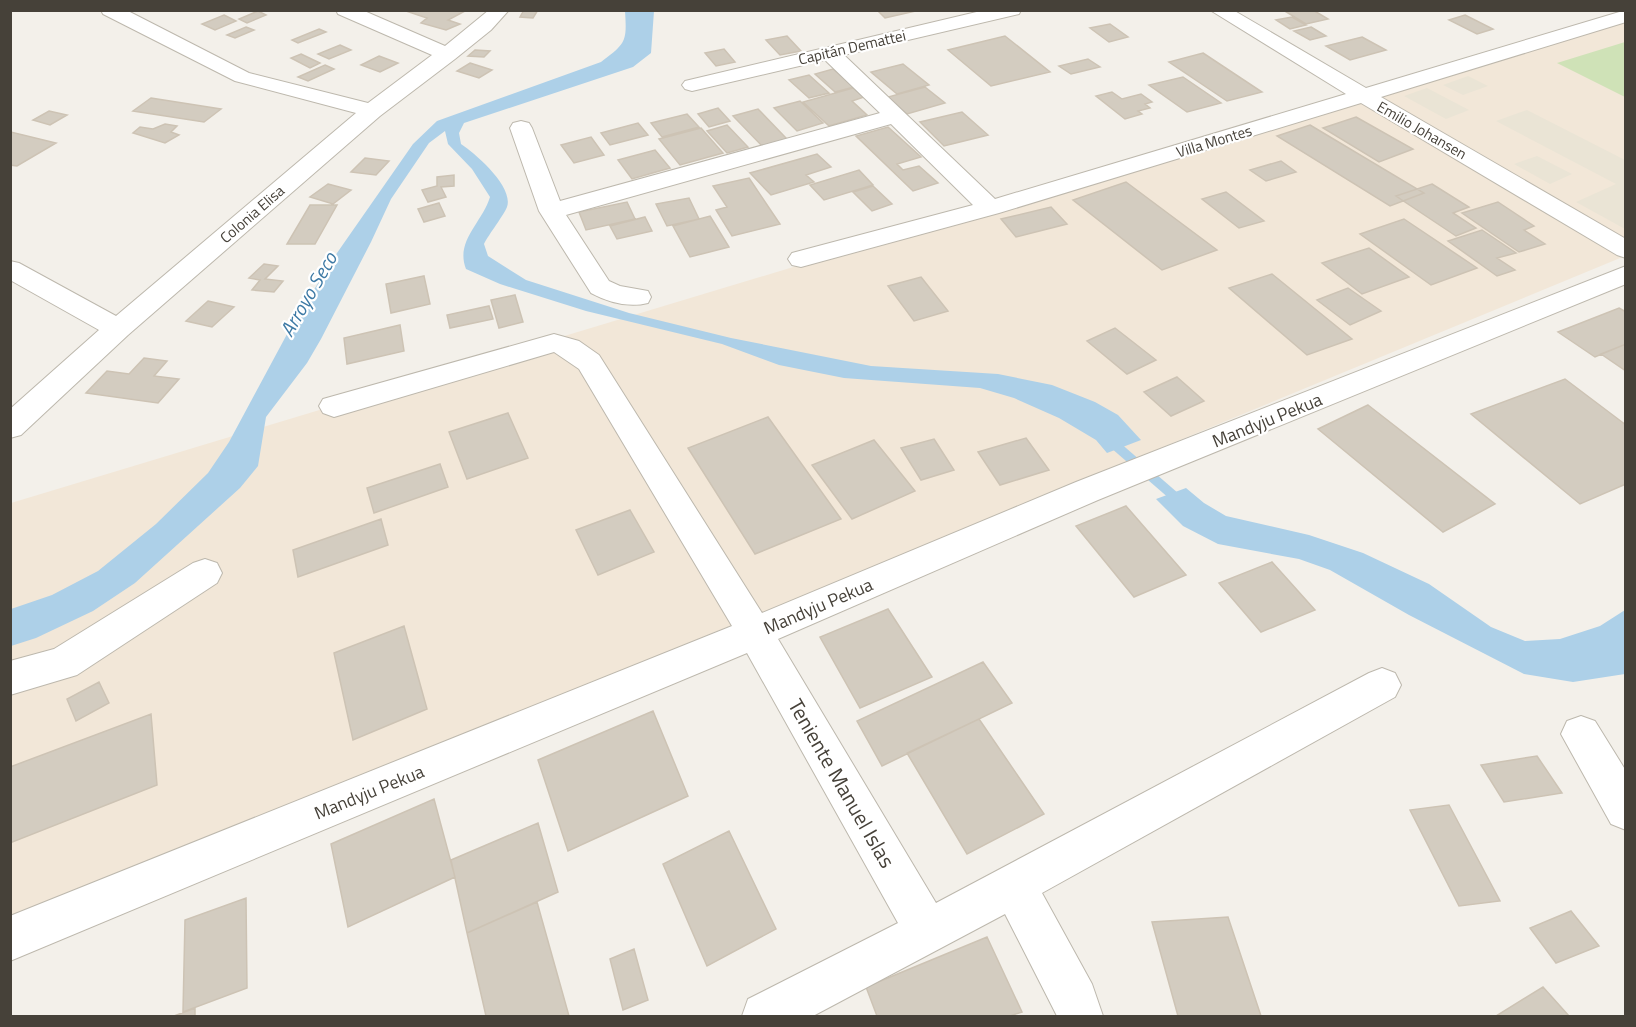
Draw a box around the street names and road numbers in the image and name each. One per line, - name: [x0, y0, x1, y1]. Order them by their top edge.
- street label: Capitán Demattei: [796, 23, 908, 71]
- street label: Emilio Johansen: [1373, 95, 1471, 165]
- street label: Villa Montes: [1173, 119, 1255, 163]
- street label: Colonia Elisa: [215, 179, 290, 249]
- street label: Mandyju Pekua: [1208, 386, 1326, 454]
- street label: Mandyju Pekua: [759, 571, 877, 641]
- street label: Teniente Manuel Islas: [780, 692, 904, 874]
- street label: Mandyju Pekua: [310, 758, 428, 826]

